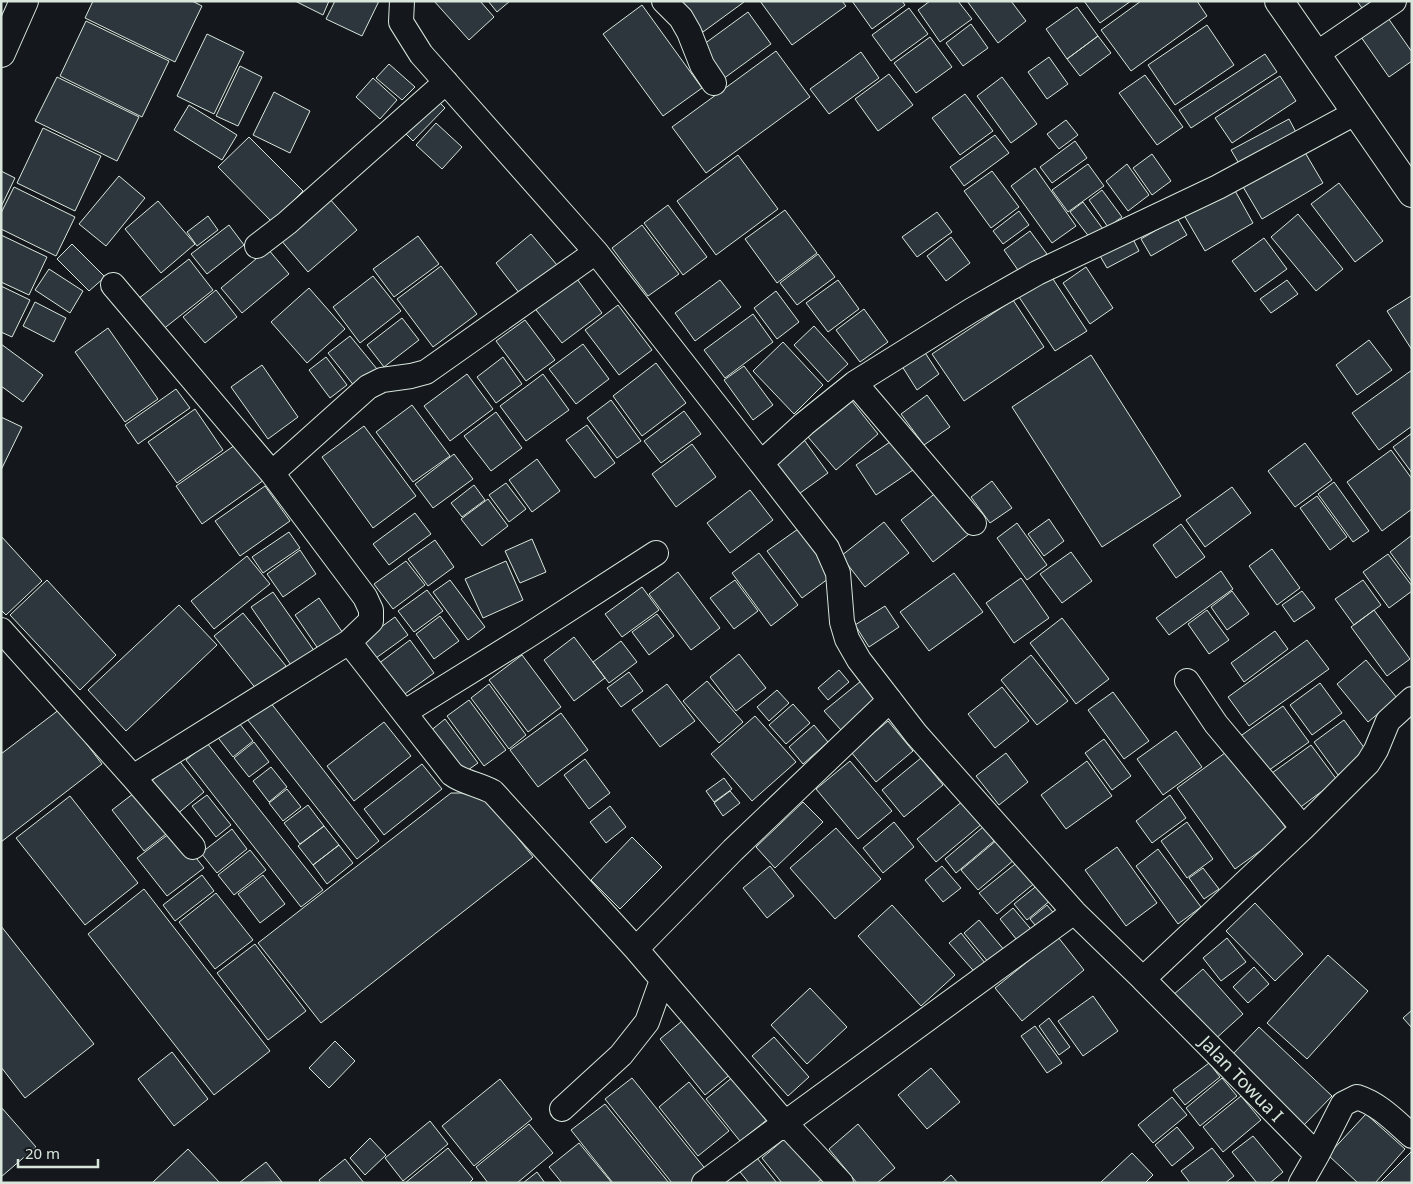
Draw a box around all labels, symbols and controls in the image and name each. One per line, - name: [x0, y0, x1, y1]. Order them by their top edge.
- street label: Jalan Towua I: [1193, 1029, 1289, 1127]
- scale bar: [18, 1136, 98, 1168]
- text: 20 m: [25, 1143, 60, 1163]

